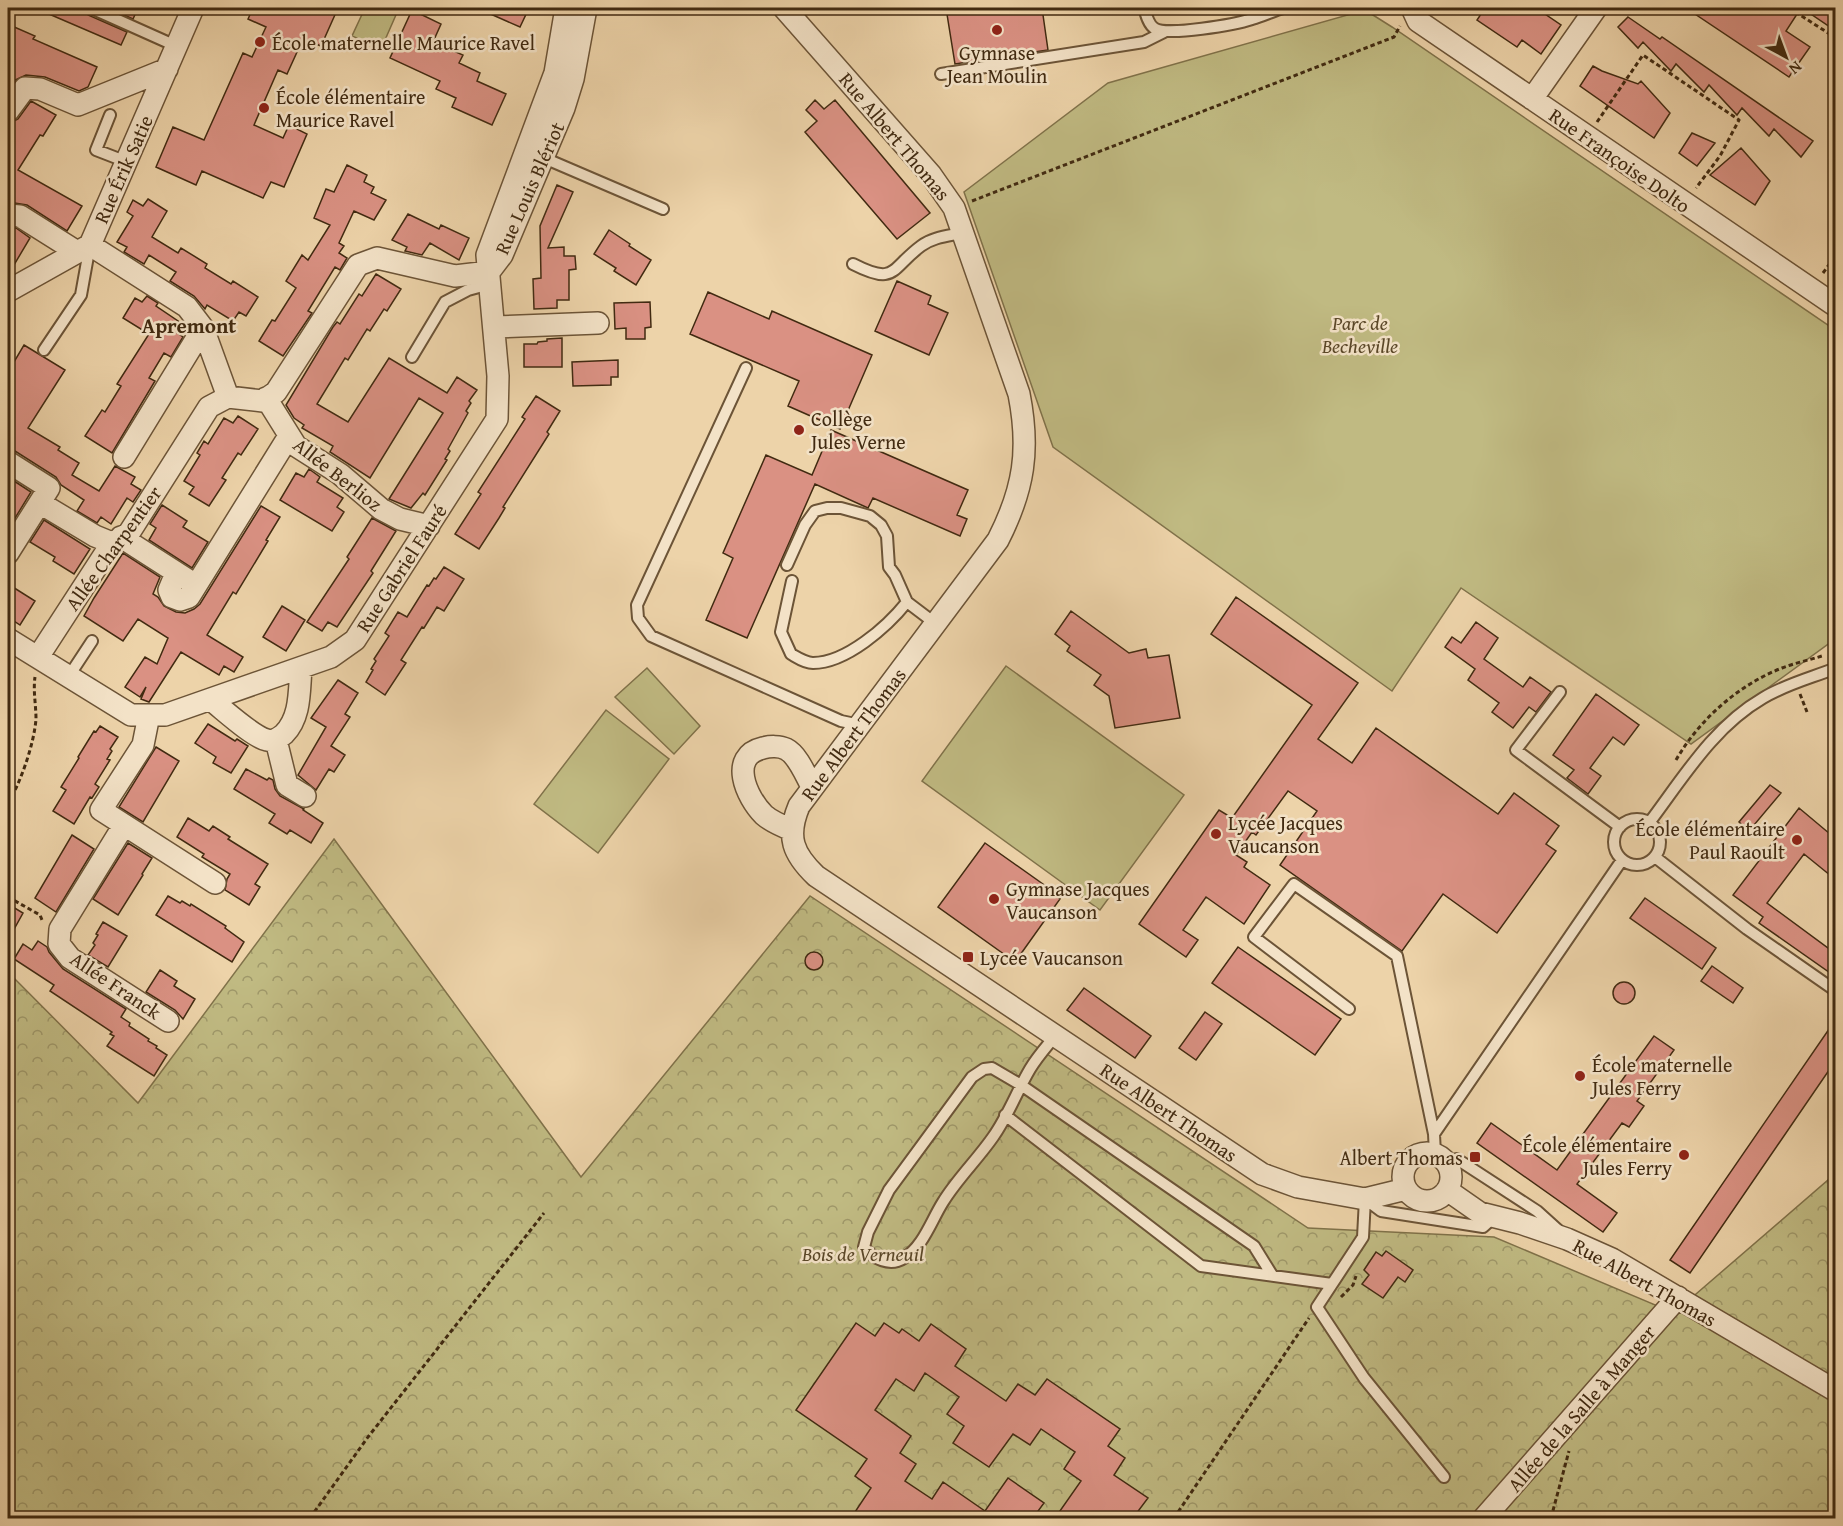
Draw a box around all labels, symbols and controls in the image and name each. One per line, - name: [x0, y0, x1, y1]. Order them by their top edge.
- marker: Gymnase Jean Moulin: [990, 23, 1004, 37]
- north arrow: [1756, 27, 1816, 87]
- place label: École maternelle Maurice Ravel: [272, 28, 535, 57]
- marker: École maternelle Maurice Ravel: [253, 35, 267, 49]
- place label: Gymnase Jean Moulin: [944, 38, 1047, 90]
- text: N: [1784, 56, 1808, 81]
- street label: Rue Albert Thomas: [833, 66, 957, 207]
- place label: École élémentaire Maurice Ravel: [276, 82, 425, 134]
- street label: Rue Françoise Dolto: [1544, 100, 1696, 220]
- marker: École élémentaire Maurice Ravel: [257, 101, 271, 115]
- street label: Rue Érik Satie: [86, 110, 160, 228]
- street label: Rue Louis Blériot: [487, 117, 571, 259]
- park label: Parc de Becheville: [1321, 308, 1398, 360]
- district label: Apremont: [142, 310, 236, 341]
- place label: Collège Jules Verne: [808, 404, 906, 456]
- marker: Collège Jules Verne: [792, 423, 806, 437]
- street label: Allée Berlioz: [287, 430, 389, 518]
- street label: Allée Charpentier: [58, 480, 168, 616]
- street label: Rue Gabriel Fauré: [349, 498, 453, 638]
- street label: Rue Albert Thomas: [793, 661, 913, 806]
- place label: Lycée Jacques Vaucanson: [1228, 808, 1343, 860]
- place label: École élémentaire Paul Raoult: [1636, 814, 1785, 866]
- marker: Lycée Jacques Vaucanson: [1209, 827, 1223, 841]
- marker: École élémentaire Paul Raoult: [1790, 833, 1804, 847]
- place label: Gymnase Jacques Vaucanson: [1006, 874, 1150, 926]
- marker: Gymnase Jacques Vaucanson: [987, 892, 1001, 906]
- place label: Lycée Vaucanson: [980, 943, 1123, 972]
- street label: Allée Franck: [65, 944, 168, 1026]
- marker: Lycée Vaucanson: [961, 950, 975, 964]
- place label: École maternelle Jules Ferry: [1589, 1050, 1732, 1102]
- street label: Rue Albert Thomas: [1095, 1055, 1243, 1169]
- marker: École maternelle Jules Ferry: [1573, 1069, 1587, 1083]
- place label: École élémentaire Jules Ferry: [1523, 1130, 1672, 1182]
- place label: Albert Thomas: [1339, 1143, 1463, 1172]
- marker: École élémentaire Jules Ferry: [1677, 1148, 1691, 1162]
- marker: Albert Thomas: [1468, 1150, 1482, 1164]
- street label: Rue Albert Thomas: [1568, 1231, 1722, 1333]
- park label: Bois de Verneuil: [801, 1239, 924, 1268]
- street label: Allée de la Salle à Manger: [1500, 1318, 1662, 1498]

